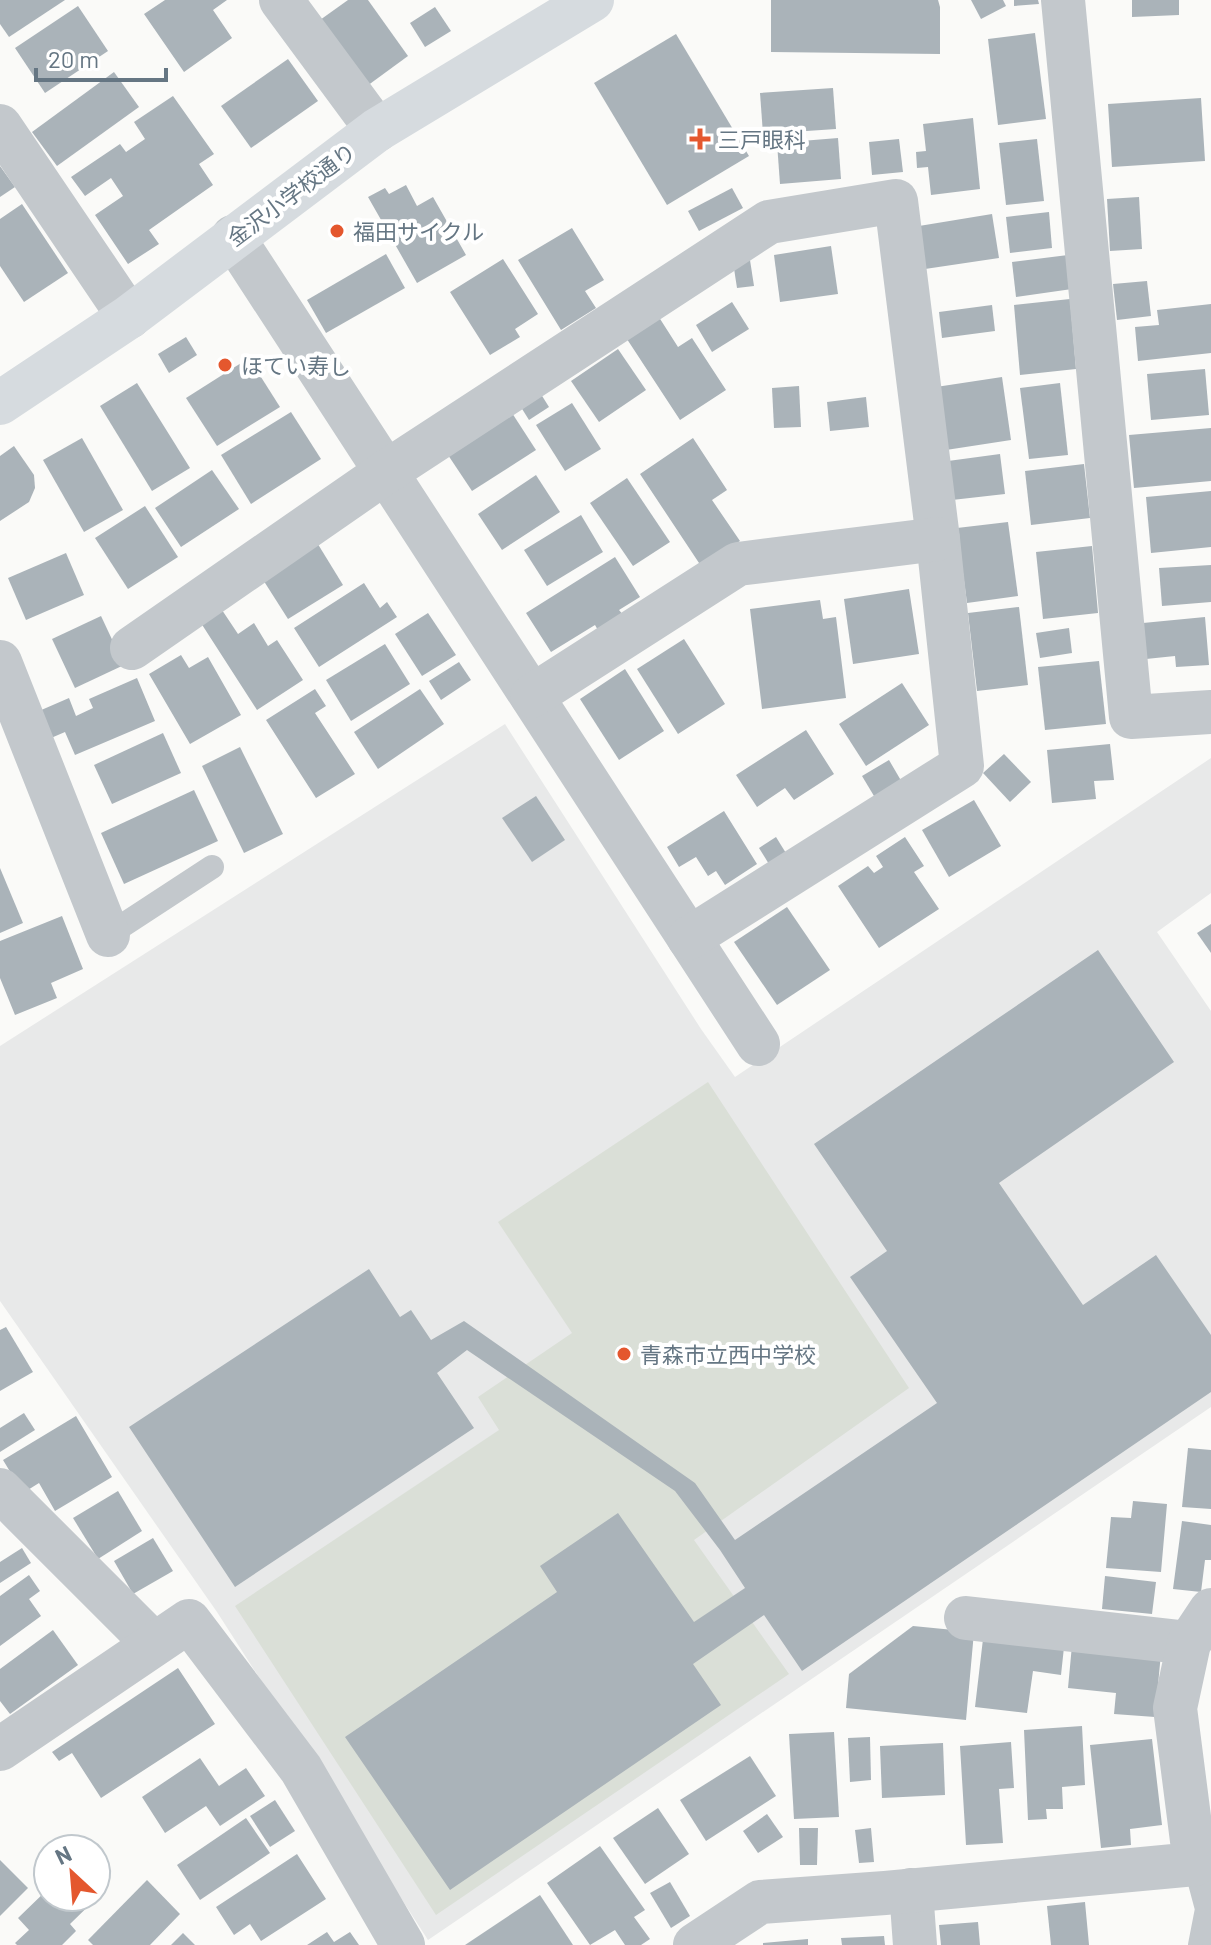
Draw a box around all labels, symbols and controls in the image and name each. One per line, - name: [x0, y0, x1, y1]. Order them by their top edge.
- scale bar: [36, 32, 166, 82]
- text: 20 m: [48, 44, 99, 73]
- place label: 三戸眼科: [718, 126, 806, 152]
- marker: 三戸眼科: [689, 128, 711, 150]
- street label: 金沢小学校通り: [222, 137, 360, 251]
- place label: 福田サイクル: [353, 218, 484, 244]
- marker: 福田サイクル: [328, 222, 346, 240]
- place label: ほてい寿し: [241, 352, 351, 378]
- marker: ほてい寿し: [216, 356, 234, 374]
- place label: 青森市立西中学校: [640, 1341, 816, 1367]
- marker: 青森市立西中学校: [615, 1345, 633, 1363]
- north arrow: [32, 1833, 112, 1913]
- text: N: [51, 1839, 75, 1869]

